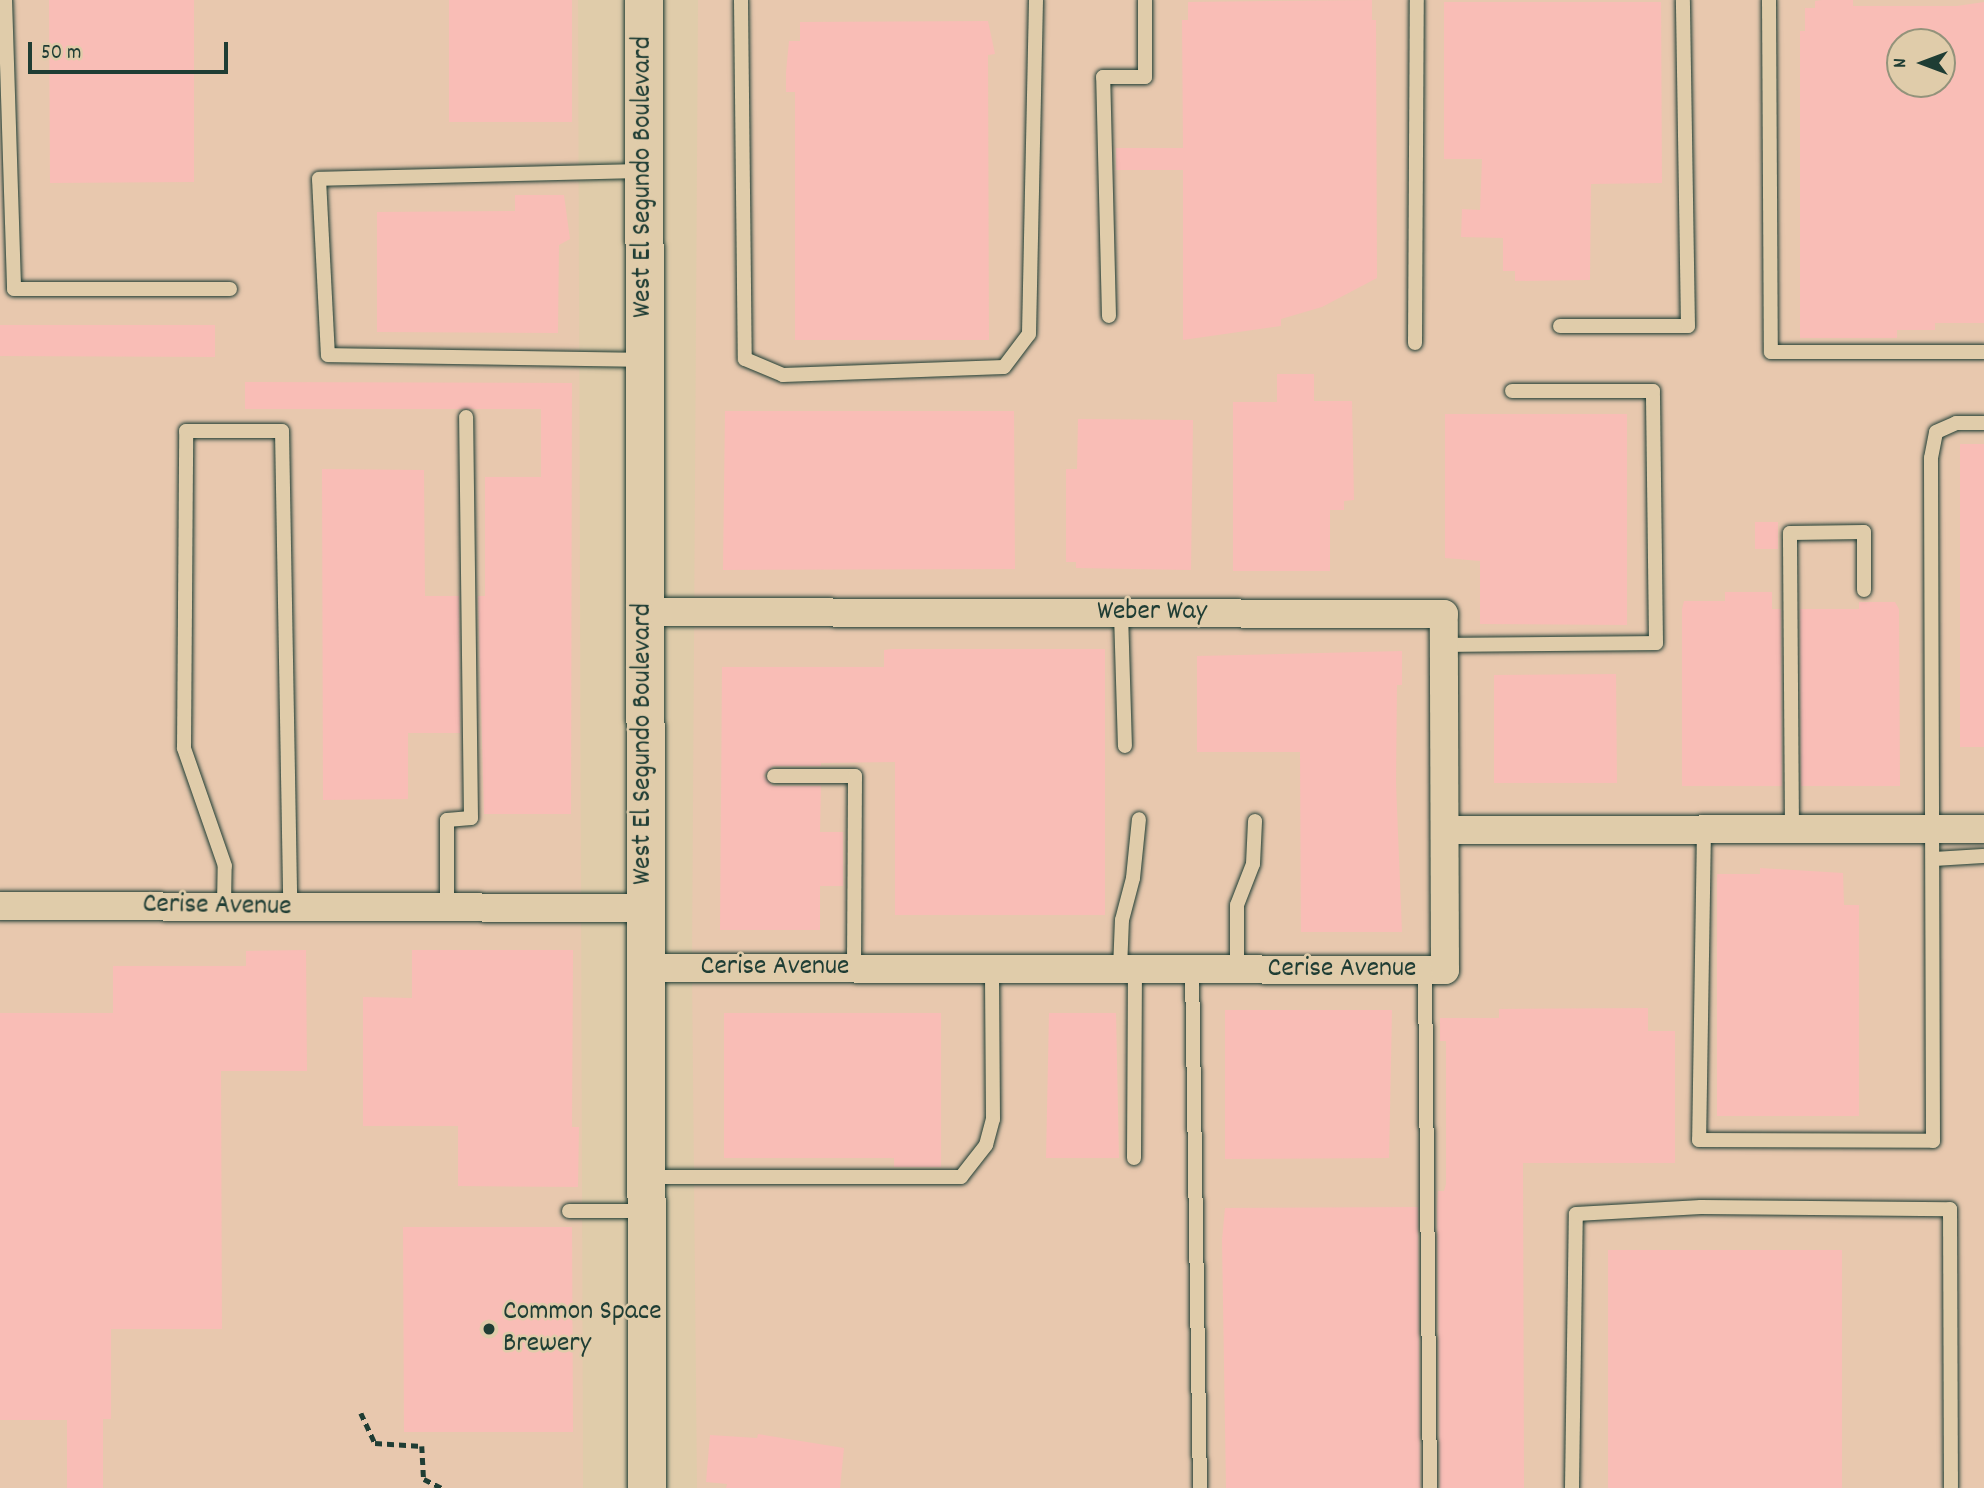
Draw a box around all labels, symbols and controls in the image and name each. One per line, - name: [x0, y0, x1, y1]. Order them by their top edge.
- scale bar: [32, 28, 231, 72]
- north arrow: [1886, 28, 1956, 98]
- street label: West El Segundo Boulevard: [627, 36, 661, 318]
- text: 50 m: [41, 39, 81, 69]
- text: N: [1888, 58, 1915, 68]
- street label: Weber Way: [1097, 596, 1207, 630]
- street label: West El Segundo Boulevard: [627, 603, 661, 885]
- street label: Cerise Avenue: [142, 889, 292, 925]
- street label: Cerise Avenue: [701, 951, 849, 985]
- street label: Cerise Avenue: [1268, 953, 1416, 987]
- place label: Common Space Brewery: [503, 1296, 662, 1362]
- marker: Common Space Brewery: [481, 1321, 497, 1337]

